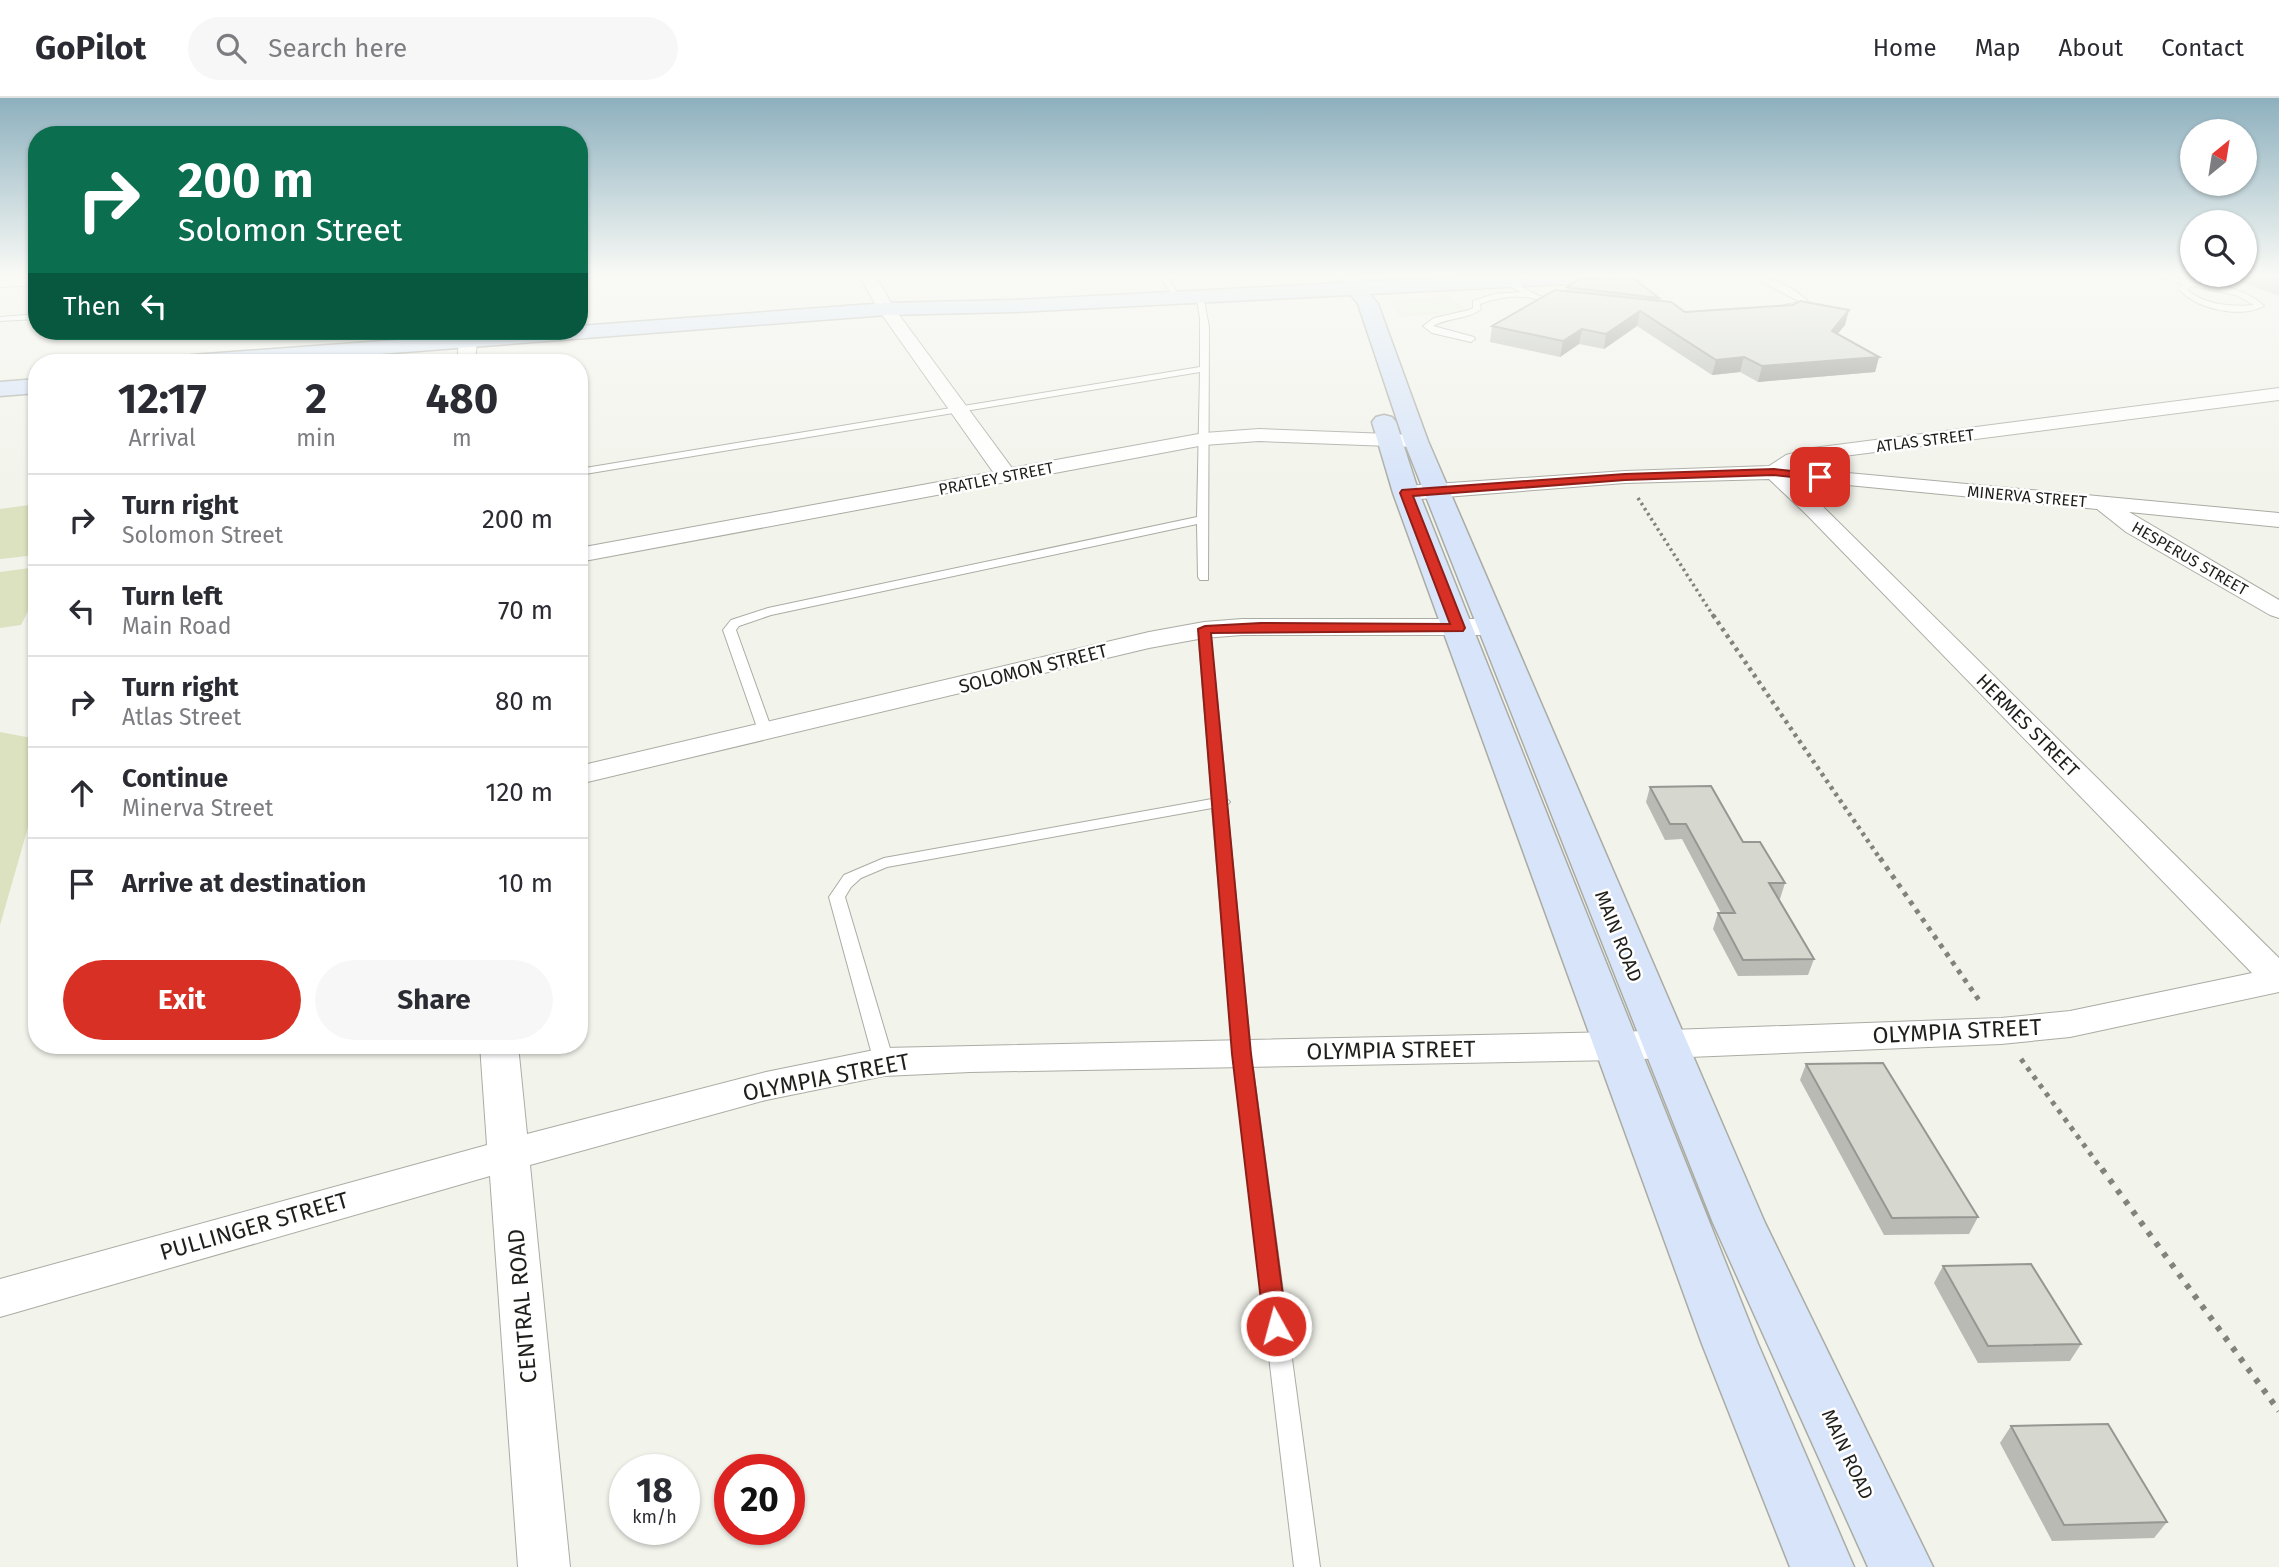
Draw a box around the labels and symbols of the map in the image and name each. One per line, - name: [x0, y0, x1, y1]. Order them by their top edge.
- north arrow: [2180, 119, 2258, 196]
- street label: ATLAS STREET: [1875, 425, 1976, 456]
- pin: [1790, 447, 1850, 507]
- street label: PRATLEY STREET: [937, 458, 1056, 499]
- street label: MINERVA STREET: [1966, 482, 2088, 511]
- street label: HESPERUS STREET: [2128, 518, 2252, 600]
- street label: SOLOMON STREET: [956, 639, 1110, 698]
- street label: HERMES STREET: [1971, 669, 2084, 782]
- street label: MAIN ROAD: [1590, 887, 1647, 985]
- street label: OLYMPIA STREET: [1872, 1013, 2042, 1049]
- street label: OLYMPIA STREET: [1306, 1035, 1476, 1065]
- street label: OLYMPIA STREET: [740, 1047, 912, 1107]
- street label: PULLINGER STREET: [156, 1186, 352, 1266]
- street label: CENTRAL ROAD: [501, 1228, 543, 1384]
- position arrow: [1239, 1289, 1313, 1363]
- street label: MAIN ROAD: [1817, 1406, 1878, 1503]
- speed limit sign: 20: [714, 1454, 805, 1545]

